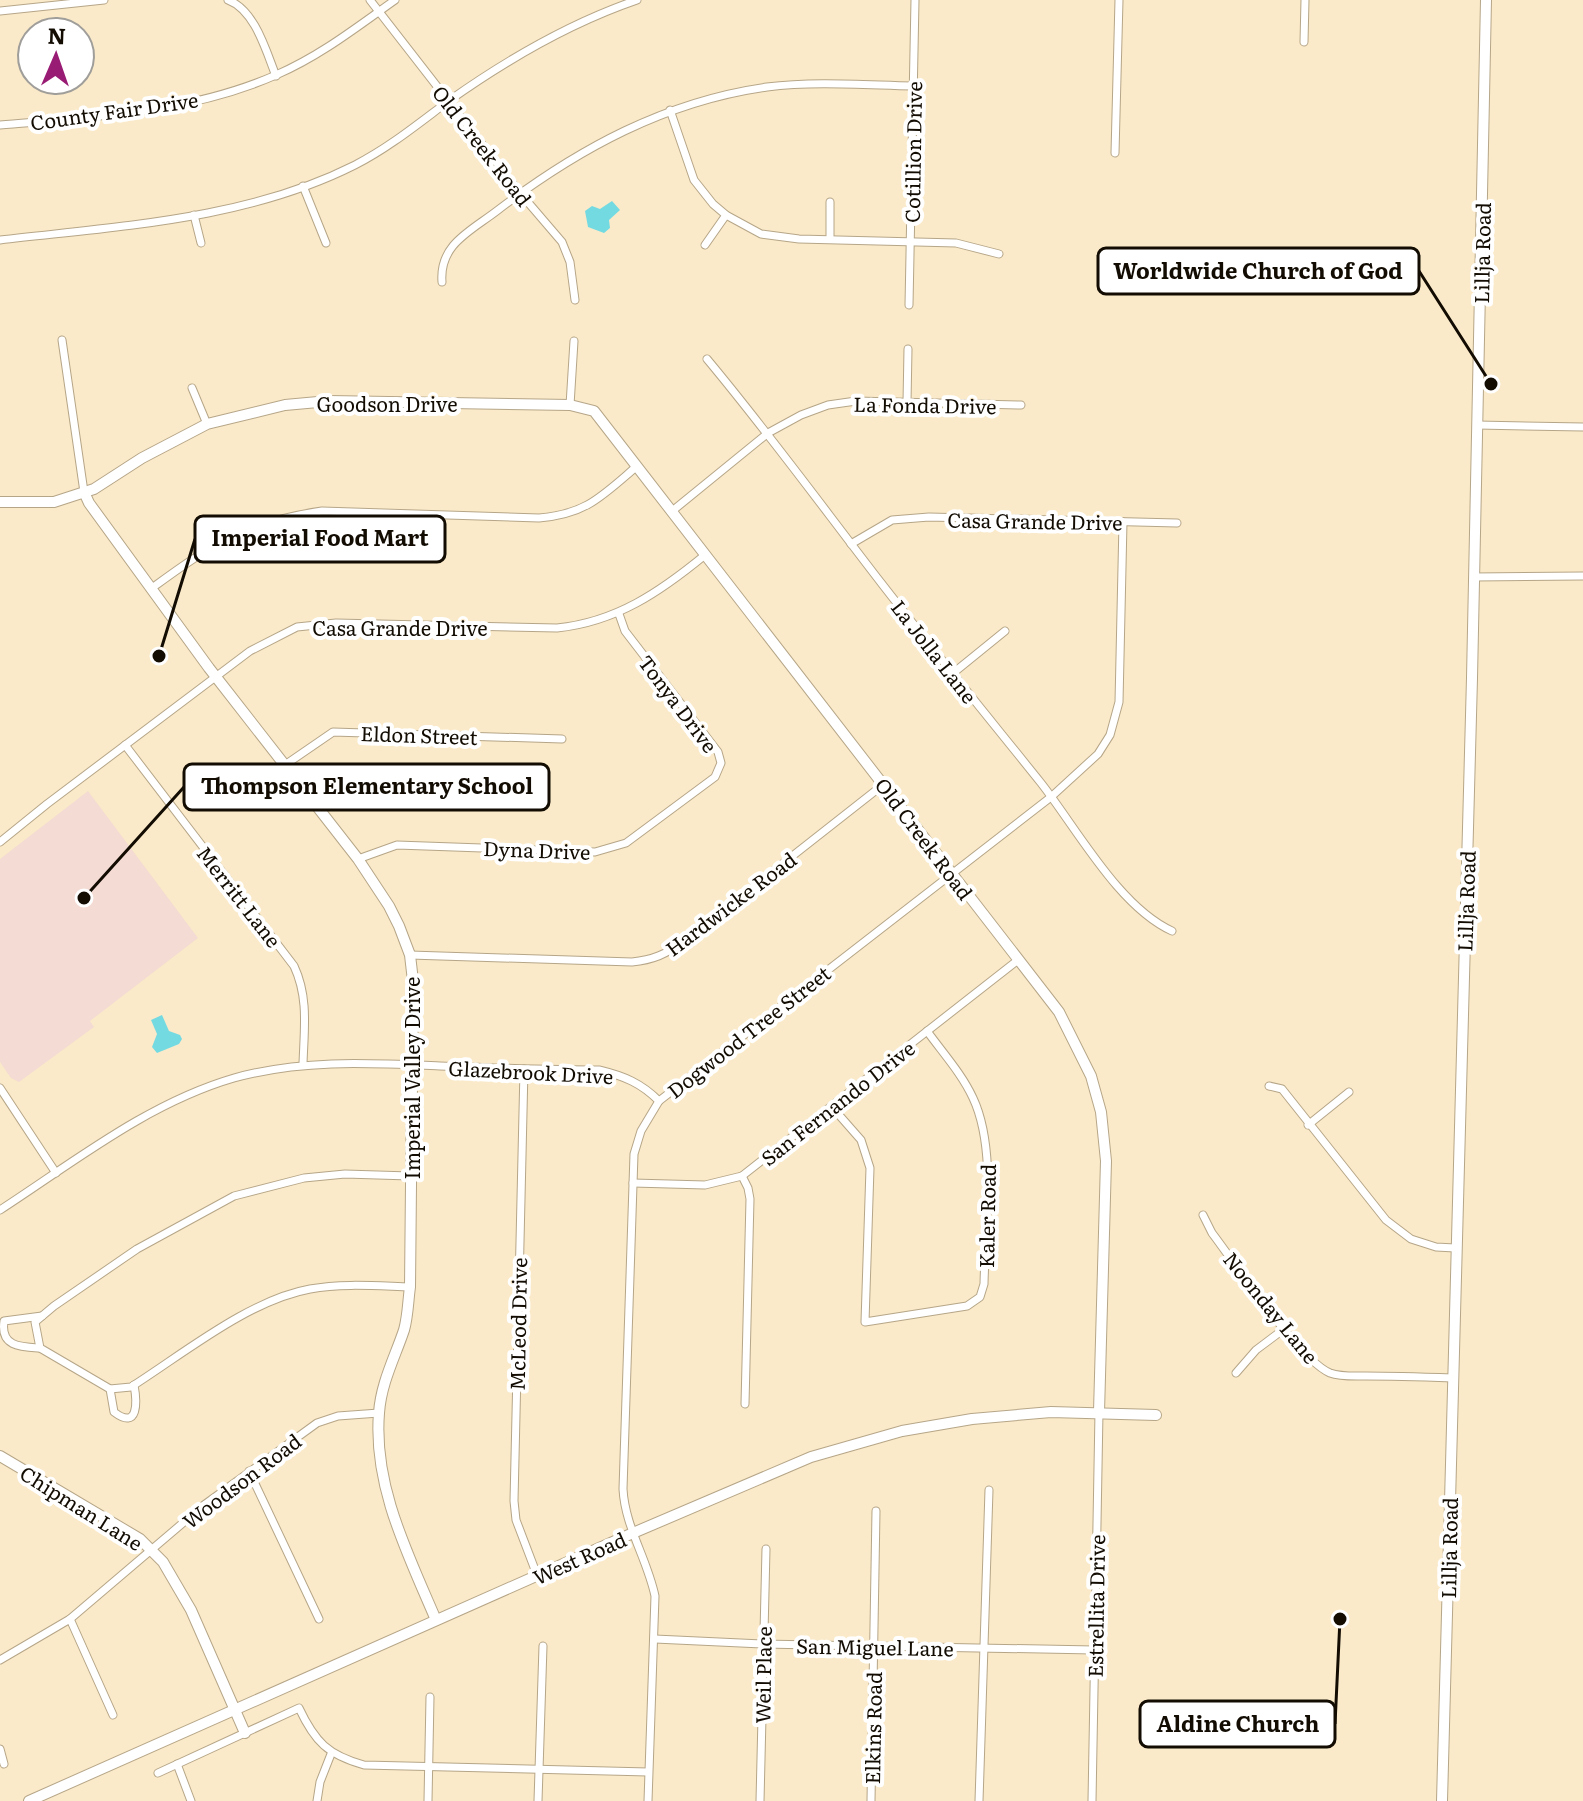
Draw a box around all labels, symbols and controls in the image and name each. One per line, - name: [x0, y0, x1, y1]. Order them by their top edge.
- north arrow: [16, 16, 96, 96]
- text: N: [47, 18, 67, 51]
- street label: Old Creek Road: [426, 78, 540, 212]
- street label: Cotillion Drive: [896, 81, 928, 223]
- street label: County Fair Drive: [28, 83, 200, 137]
- street label: Lillja Road: [1465, 202, 1497, 304]
- callout: Worldwide Church of God: [1098, 248, 1419, 294]
- text: Worldwide Church of God: [1113, 253, 1403, 286]
- street label: Goodson Drive: [316, 388, 458, 418]
- street label: La Fonda Drive: [853, 388, 997, 420]
- street label: Casa Grande Drive: [947, 503, 1123, 537]
- callout: Imperial Food Mart: [195, 516, 445, 562]
- text: Imperial Food Mart: [211, 520, 429, 553]
- street label: La Jolla Lane: [885, 593, 985, 709]
- street label: Casa Grande Drive: [312, 612, 488, 642]
- street label: Tonya Drive: [632, 648, 726, 758]
- street label: Eldon Street: [360, 717, 478, 751]
- callout: Thompson Elementary School: [184, 764, 549, 810]
- text: Thompson Elementary School: [201, 768, 533, 801]
- street label: Old Creek Road: [869, 771, 981, 905]
- street label: Dyna Drive: [483, 832, 591, 866]
- street label: Merritt Lane: [191, 839, 289, 953]
- street label: Hardwicke Road: [658, 844, 802, 962]
- street label: Lillja Road: [1448, 850, 1482, 952]
- street label: Dogwood Tree Street: [660, 958, 836, 1104]
- street label: Imperial Valley Drive: [396, 977, 426, 1180]
- street label: San Fernando Drive: [754, 1032, 920, 1172]
- street label: Glazebrook Drive: [448, 1052, 614, 1090]
- street label: Kaler Road: [970, 1164, 1002, 1268]
- street label: Noonday Lane: [1217, 1245, 1327, 1369]
- street label: McLeod Drive: [501, 1257, 533, 1391]
- street label: Woodson Road: [175, 1425, 307, 1535]
- street label: Chipman Lane: [15, 1457, 149, 1557]
- street label: Lillja Road: [1432, 1497, 1464, 1599]
- street label: West Road: [527, 1523, 631, 1591]
- street label: Estrellita Drive: [1079, 1534, 1111, 1678]
- street label: Weil Place: [746, 1626, 778, 1724]
- street label: San Miguel Lane: [796, 1630, 954, 1662]
- street label: Elkins Road: [856, 1671, 888, 1785]
- callout: Aldine Church: [1140, 1701, 1335, 1747]
- text: Aldine Church: [1157, 1706, 1319, 1739]

